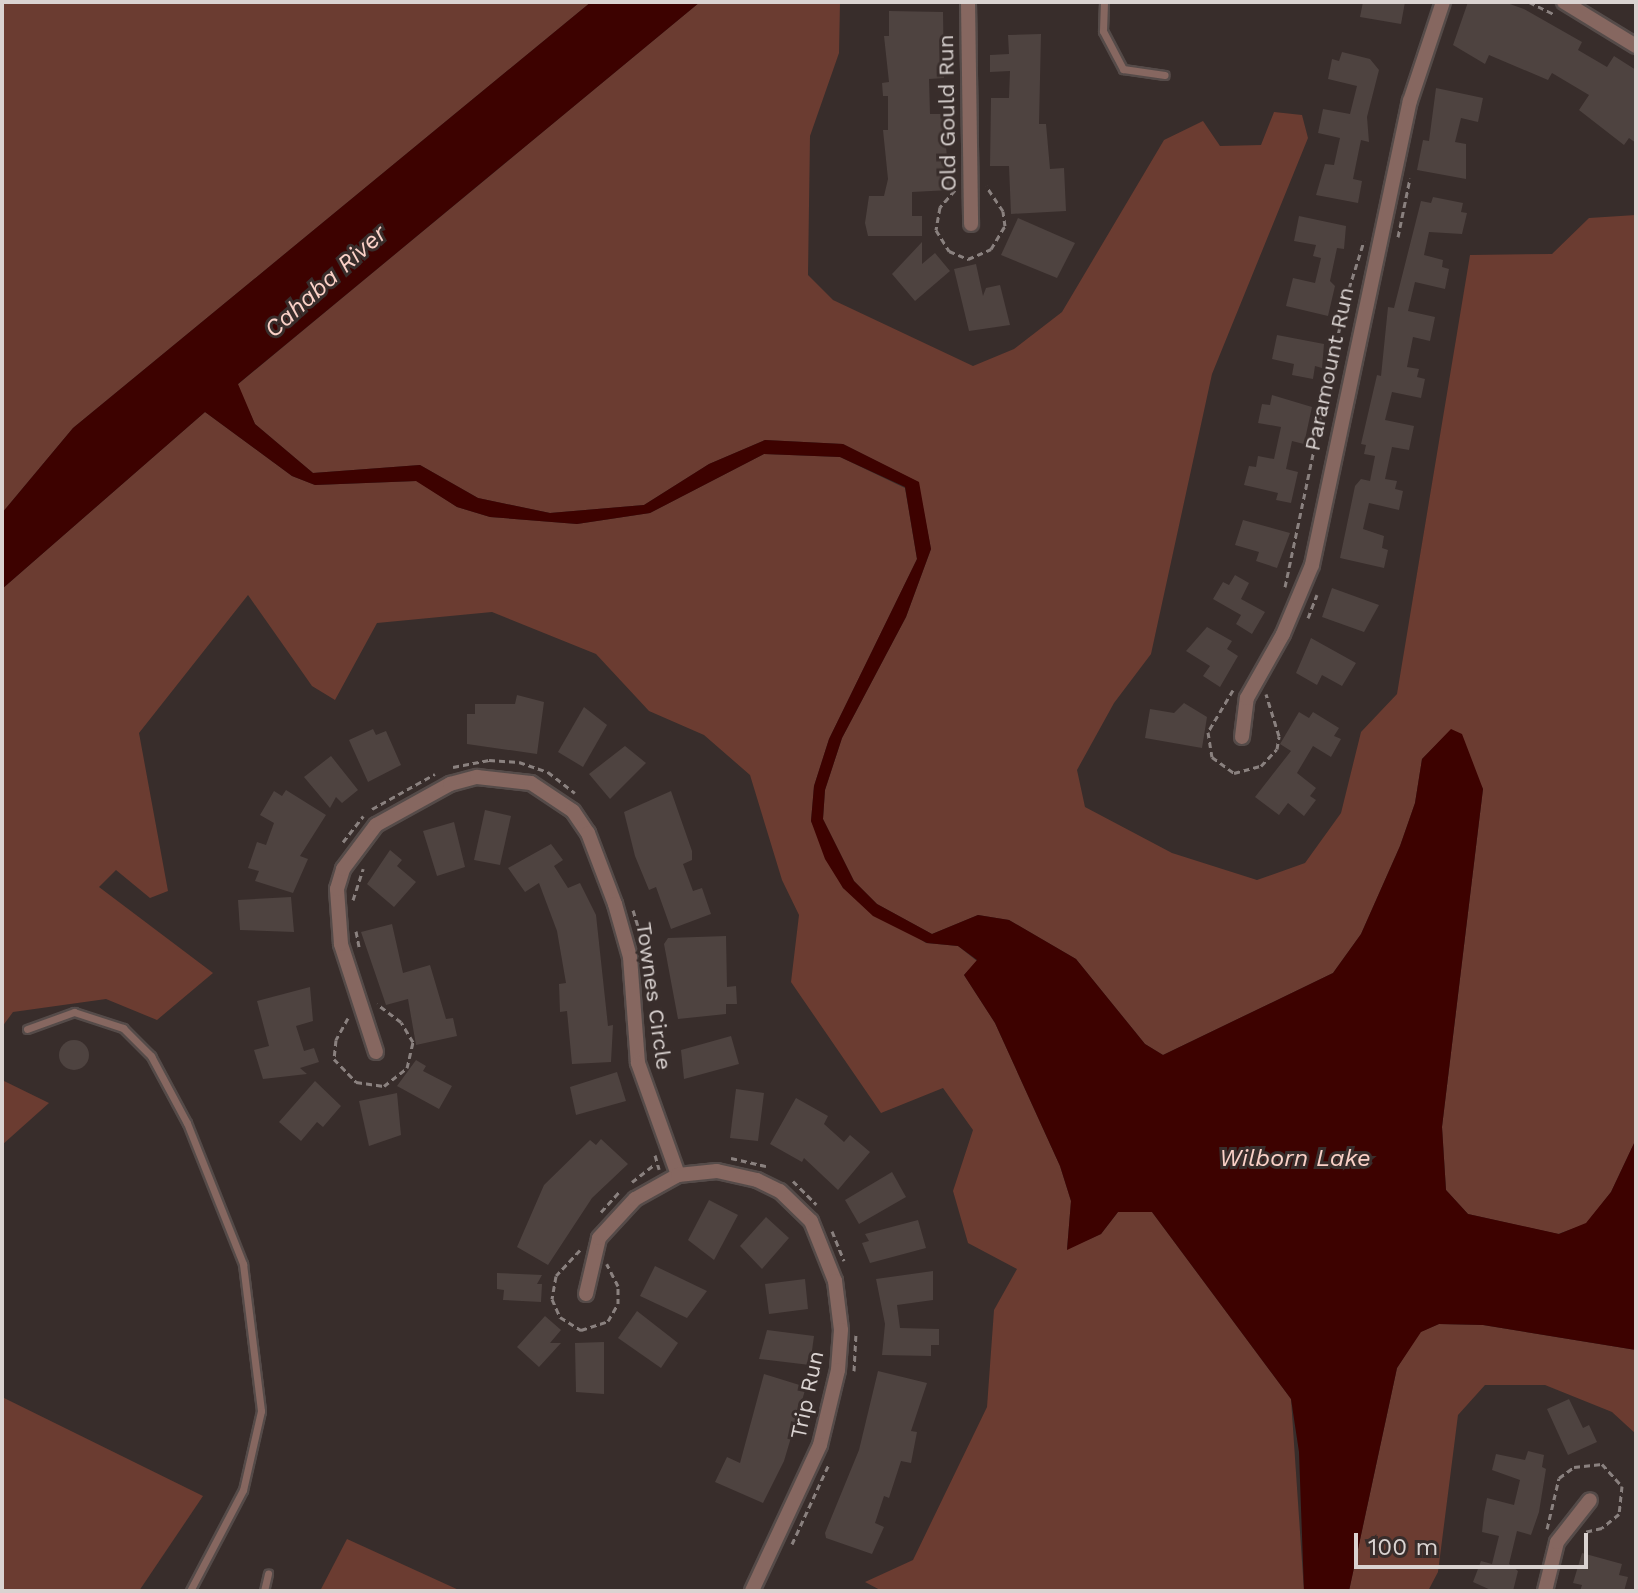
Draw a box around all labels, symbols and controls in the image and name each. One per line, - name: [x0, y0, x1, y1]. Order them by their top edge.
- street label: Old Gould Run: [932, 34, 962, 192]
- water label: Cahaba River: [259, 220, 393, 344]
- street label: Paramount Run: [1299, 285, 1359, 453]
- street label: Townes Circle: [631, 920, 677, 1072]
- water label: Wilborn Lake: [1219, 1145, 1371, 1173]
- street label: Trip Run: [785, 1348, 829, 1442]
- scale bar: [1358, 1517, 1592, 1567]
- text: 100 m: [1368, 1533, 1438, 1561]

